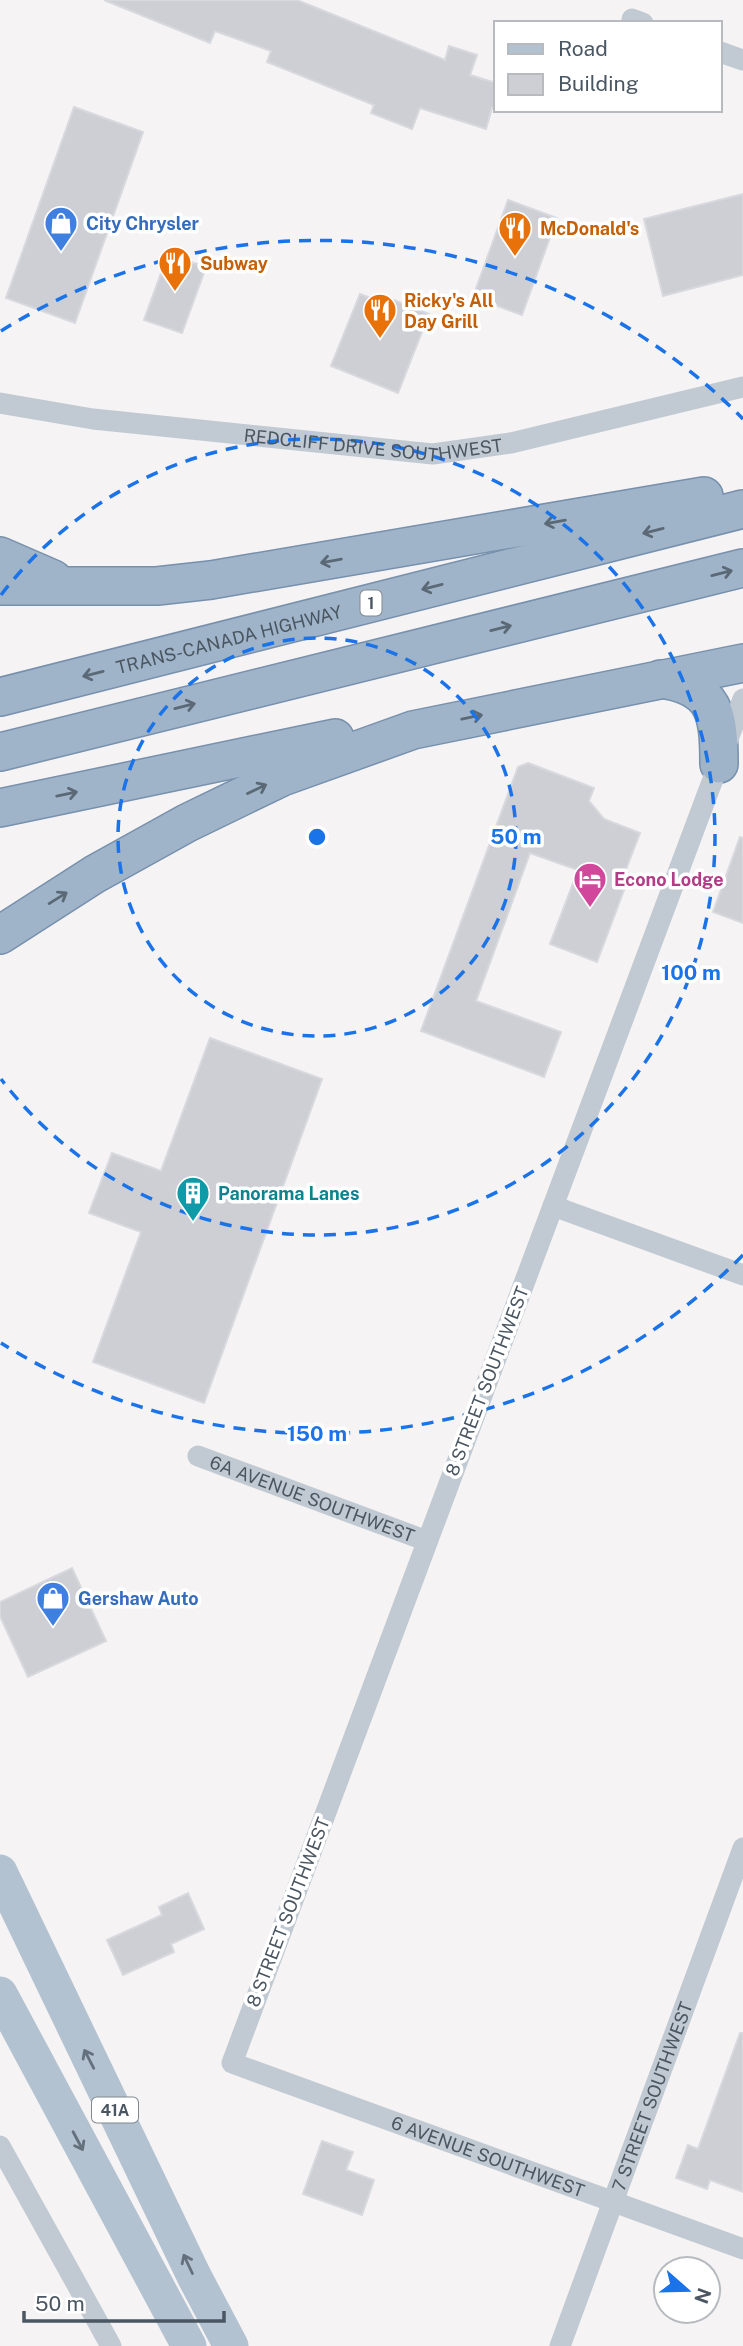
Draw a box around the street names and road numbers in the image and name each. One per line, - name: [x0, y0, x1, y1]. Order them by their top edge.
- street label: REDCLIFF DRIVE SOUTHWEST: [243, 424, 504, 465]
- road number: 1: [360, 590, 382, 616]
- street label: TRANS-CANADA HIGHWAY: [114, 600, 344, 678]
- street label: 8 STREET SOUTHWEST: [441, 1283, 533, 1479]
- street label: 6A AVENUE SOUTHWEST: [207, 1451, 418, 1546]
- street label: 8 STREET SOUTHWEST: [242, 1814, 334, 2010]
- street label: 7 STREET SOUTHWEST: [607, 1998, 696, 2194]
- road number: 41A: [92, 2098, 138, 2122]
- street label: 6 AVENUE SOUTHWEST: [388, 2111, 588, 2201]

